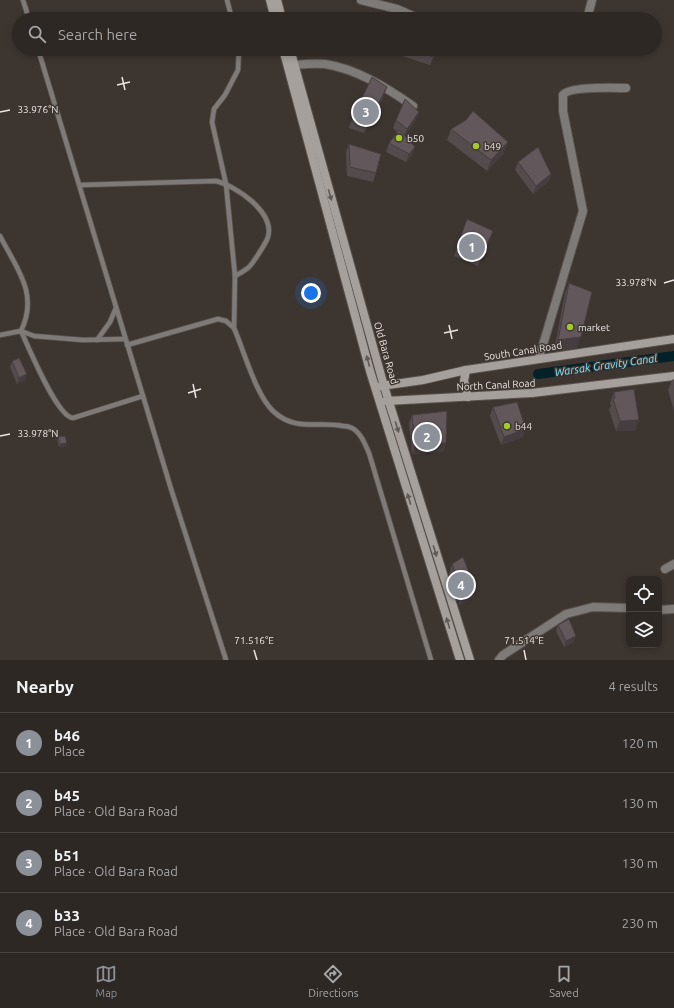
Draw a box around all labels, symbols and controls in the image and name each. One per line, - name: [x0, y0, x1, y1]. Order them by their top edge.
- search box: [12, 12, 662, 56]
- icon: search: [26, 23, 48, 45]
- text: Search here: [58, 26, 137, 43]
- pin: 3: [353, 97, 379, 127]
- text: 33.976°N: [17, 104, 59, 115]
- marker: b50: [394, 133, 404, 143]
- place label: b50: [407, 133, 424, 144]
- marker: b49: [471, 141, 481, 151]
- place label: b49: [484, 141, 501, 152]
- one-way arrow: [327, 189, 333, 201]
- pin: 1: [459, 232, 485, 262]
- text: 33.978°N: [615, 277, 657, 288]
- your location: [301, 283, 321, 303]
- street label: Old Bara Road: [372, 321, 400, 386]
- marker: market: [565, 322, 575, 332]
- place label: market: [578, 322, 610, 333]
- street label: South Canal Road: [483, 339, 563, 363]
- water label: Warsak Gravity Canal: [554, 352, 658, 378]
- one-way arrow: [364, 355, 370, 367]
- street label: North Canal Road: [456, 377, 536, 393]
- one-way arrow: [395, 421, 401, 433]
- marker: b44: [502, 421, 512, 431]
- place label: b44: [515, 421, 532, 432]
- pin: 2: [414, 422, 440, 452]
- text: 33.978°N: [17, 428, 59, 439]
- one-way arrow: [406, 492, 412, 504]
- one-way arrow: [432, 546, 438, 558]
- pin: 4: [448, 570, 474, 600]
- map controls: [626, 576, 662, 648]
- button: locate: [626, 576, 662, 612]
- button: layers: [626, 612, 662, 648]
- one-way arrow: [445, 616, 451, 628]
- text: 71.516°E: [234, 635, 274, 646]
- text: 71.514°E: [504, 635, 544, 646]
- text: Nearby: [16, 677, 74, 696]
- text: 4 results: [608, 679, 658, 693]
- text: b46: [54, 727, 80, 744]
- text: 1: [25, 736, 33, 750]
- text: 120 m: [622, 736, 658, 750]
- text: Place: [54, 744, 85, 758]
- text: b45: [54, 787, 80, 804]
- text: 2: [25, 796, 33, 810]
- text: 130 m: [622, 796, 658, 810]
- text: Place · Old Bara Road: [54, 804, 178, 818]
- text: b51: [54, 847, 80, 864]
- text: 3: [25, 856, 33, 870]
- text: 130 m: [622, 856, 658, 870]
- text: Place · Old Bara Road: [54, 864, 178, 878]
- text: b33: [54, 907, 80, 924]
- text: 4: [25, 916, 33, 930]
- text: 230 m: [622, 916, 658, 930]
- text: Place · Old Bara Road: [54, 924, 178, 938]
- tab: Map: [95, 963, 117, 999]
- tab: Directions: [308, 963, 359, 999]
- tab: Saved: [549, 963, 579, 999]

